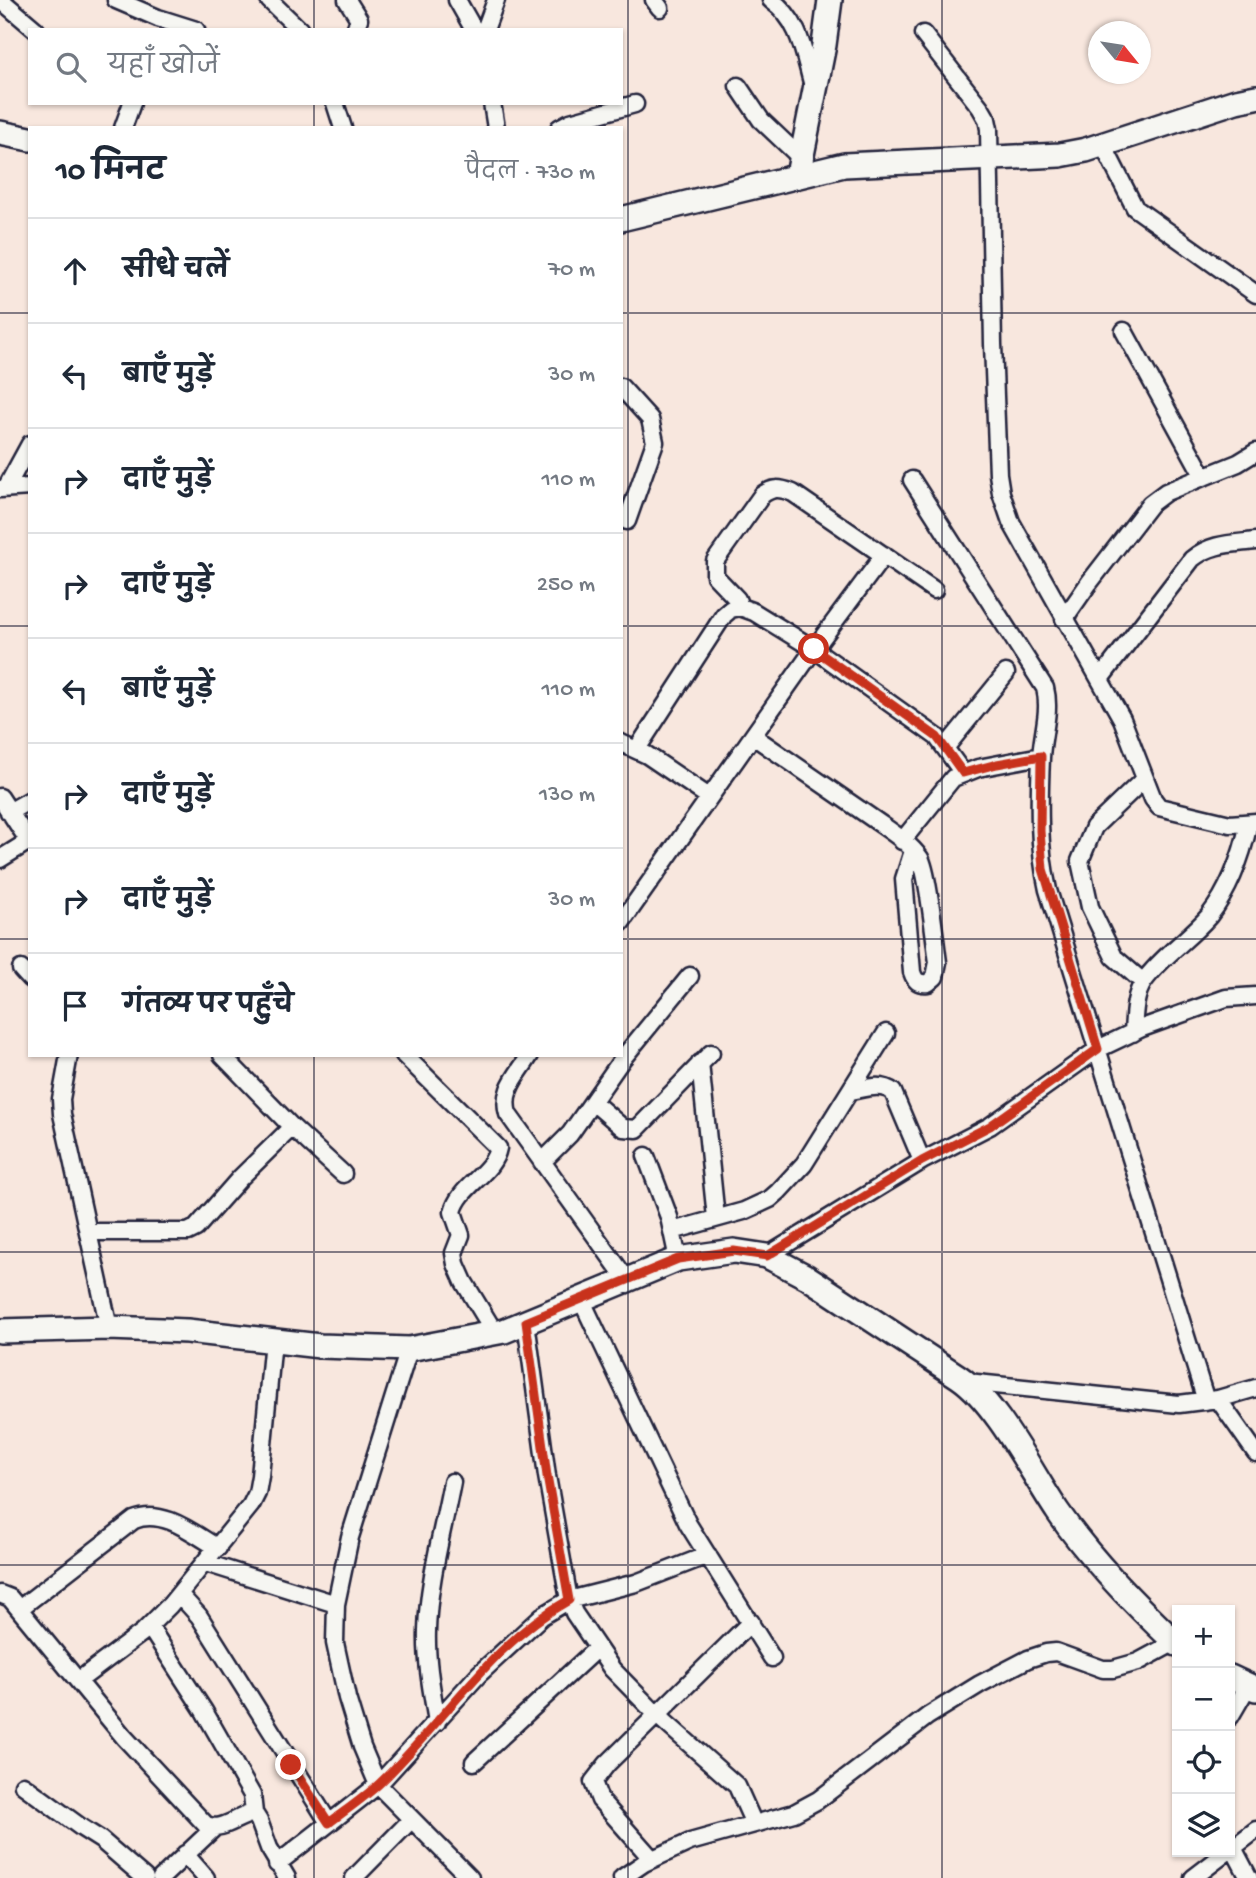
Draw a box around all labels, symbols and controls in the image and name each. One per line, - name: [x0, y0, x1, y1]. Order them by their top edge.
- north arrow: [1088, 21, 1151, 84]
- search box: [28, 28, 623, 105]
- icon: search: [52, 48, 90, 86]
- text: यहाँ खोजें: [108, 53, 219, 84]
- text: 10 मिनट: [56, 156, 165, 191]
- text: पैदल · 730 m: [465, 160, 595, 187]
- icon: ahead: [56, 252, 94, 290]
- text: सीधे चलें: [123, 257, 229, 288]
- text: 70 m: [548, 257, 595, 284]
- icon: left: [56, 357, 94, 395]
- text: बाएँ मुड़ें: [123, 362, 214, 393]
- text: 30 m: [548, 362, 595, 389]
- icon: right: [56, 462, 94, 500]
- text: दाएँ मुड़ें: [123, 467, 213, 498]
- text: 110 m: [542, 467, 595, 494]
- icon: right: [56, 567, 94, 605]
- text: दाएँ मुड़ें: [123, 572, 213, 603]
- text: 250 m: [537, 572, 595, 599]
- route start: [798, 633, 829, 664]
- icon: left: [56, 672, 94, 710]
- text: बाएँ मुड़ें: [123, 677, 214, 708]
- text: 110 m: [542, 677, 595, 704]
- icon: right: [56, 777, 94, 815]
- text: दाएँ मुड़ें: [123, 782, 213, 813]
- text: 130 m: [539, 782, 595, 809]
- icon: right: [56, 882, 94, 920]
- text: दाएँ मुड़ें: [123, 887, 213, 918]
- text: 30 m: [548, 887, 595, 914]
- icon: arrive: [56, 987, 94, 1025]
- text: गंतव्य पर पहुँचे: [123, 992, 293, 1023]
- map controls: [1172, 1605, 1235, 1857]
- button: +: [1172, 1605, 1235, 1668]
- button: −: [1172, 1668, 1235, 1731]
- button: locate: [1172, 1731, 1235, 1794]
- route end: [275, 1749, 306, 1780]
- button: layers: [1172, 1794, 1235, 1857]

